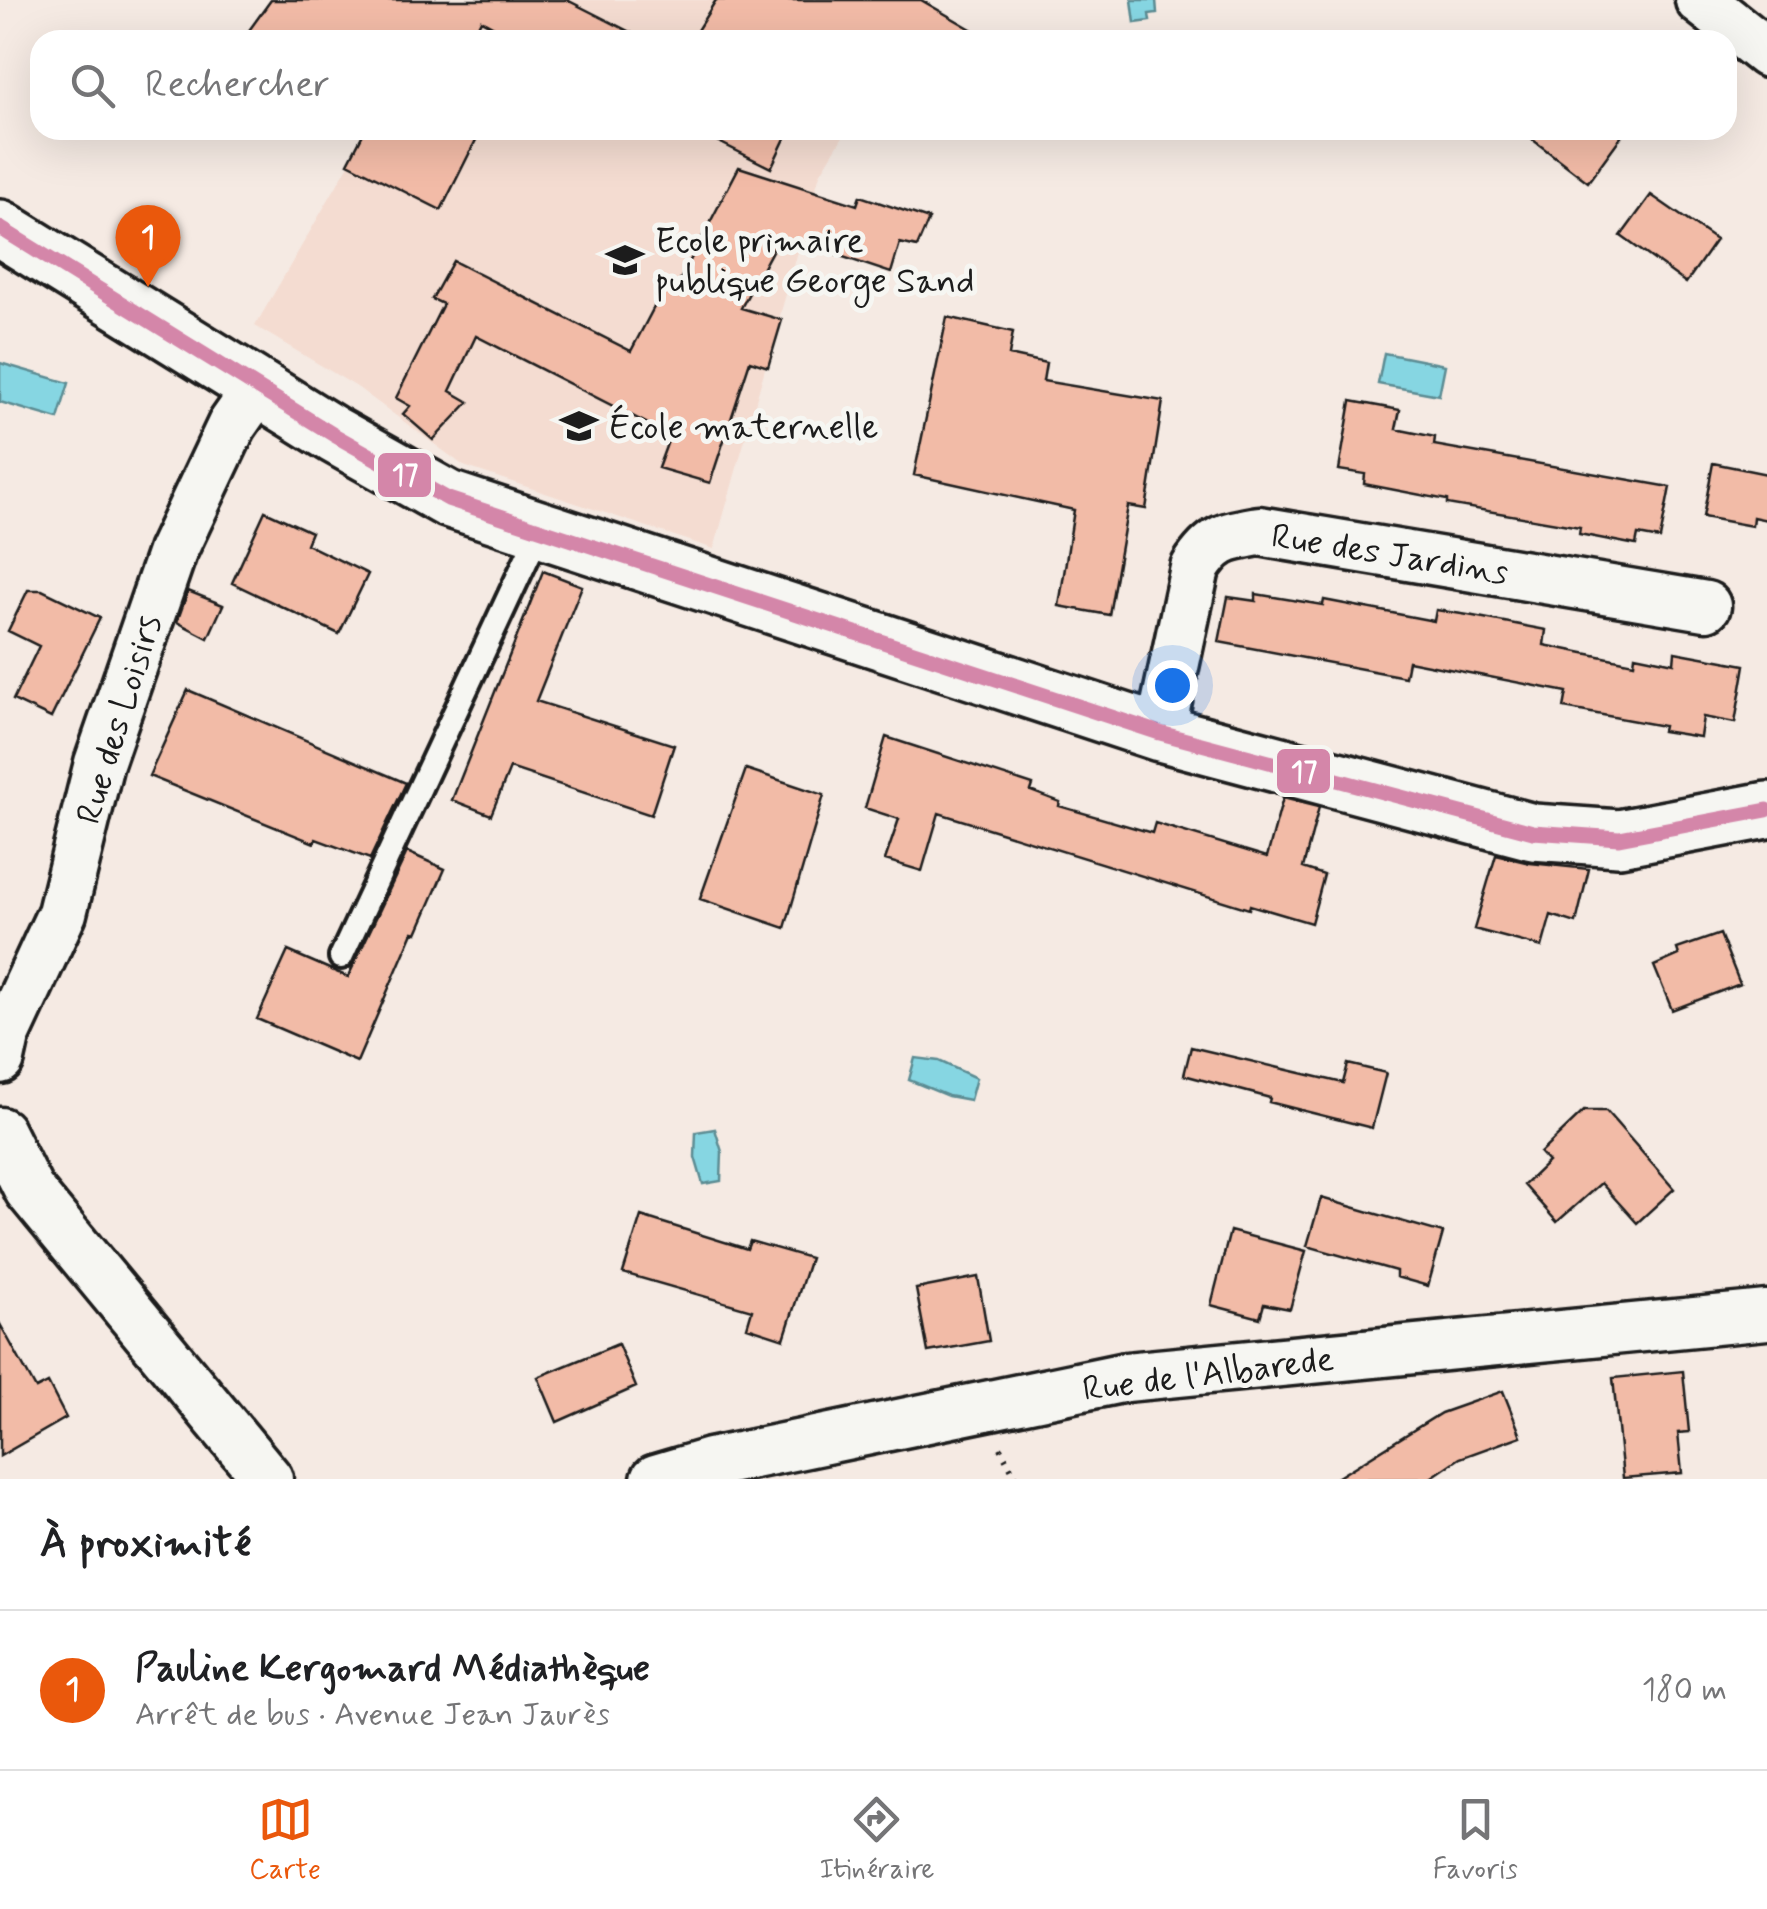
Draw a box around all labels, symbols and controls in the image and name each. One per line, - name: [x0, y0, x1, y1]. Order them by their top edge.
- search box: [30, 30, 1737, 140]
- icon: search: [65, 58, 120, 113]
- text: Rechercher: [145, 61, 330, 110]
- pin: 1: [116, 204, 180, 287]
- place label: Ecole primaire publique George Sand: [655, 219, 974, 308]
- school or university icon: Ecole primaire publique George Sand: [604, 239, 646, 281]
- place label: École maternelle: [609, 404, 878, 451]
- school or university icon: École maternelle: [558, 405, 600, 447]
- line badge: 17: [376, 451, 433, 499]
- text: 17: [392, 458, 418, 495]
- street label: Rue des Jardins: [1268, 514, 1511, 596]
- street label: Rue des Loisirs: [66, 609, 174, 830]
- your location: [1147, 660, 1198, 711]
- line badge: 17: [1275, 747, 1332, 795]
- text: 17: [1291, 755, 1317, 792]
- street label: Rue de l'Albarede: [1080, 1337, 1336, 1413]
- text: À proximité: [40, 1517, 251, 1572]
- text: Pauline Kergomard Médiathèque: [135, 1645, 650, 1694]
- text: 1: [65, 1669, 80, 1711]
- text: 180 m: [1642, 1669, 1727, 1711]
- text: Arrêt de bus · Avenue Jean Jaurès: [135, 1694, 610, 1736]
- tab: Carte: [249, 1792, 321, 1889]
- tab: Itinéraire: [819, 1792, 934, 1889]
- tab: Favoris: [1433, 1792, 1518, 1889]

